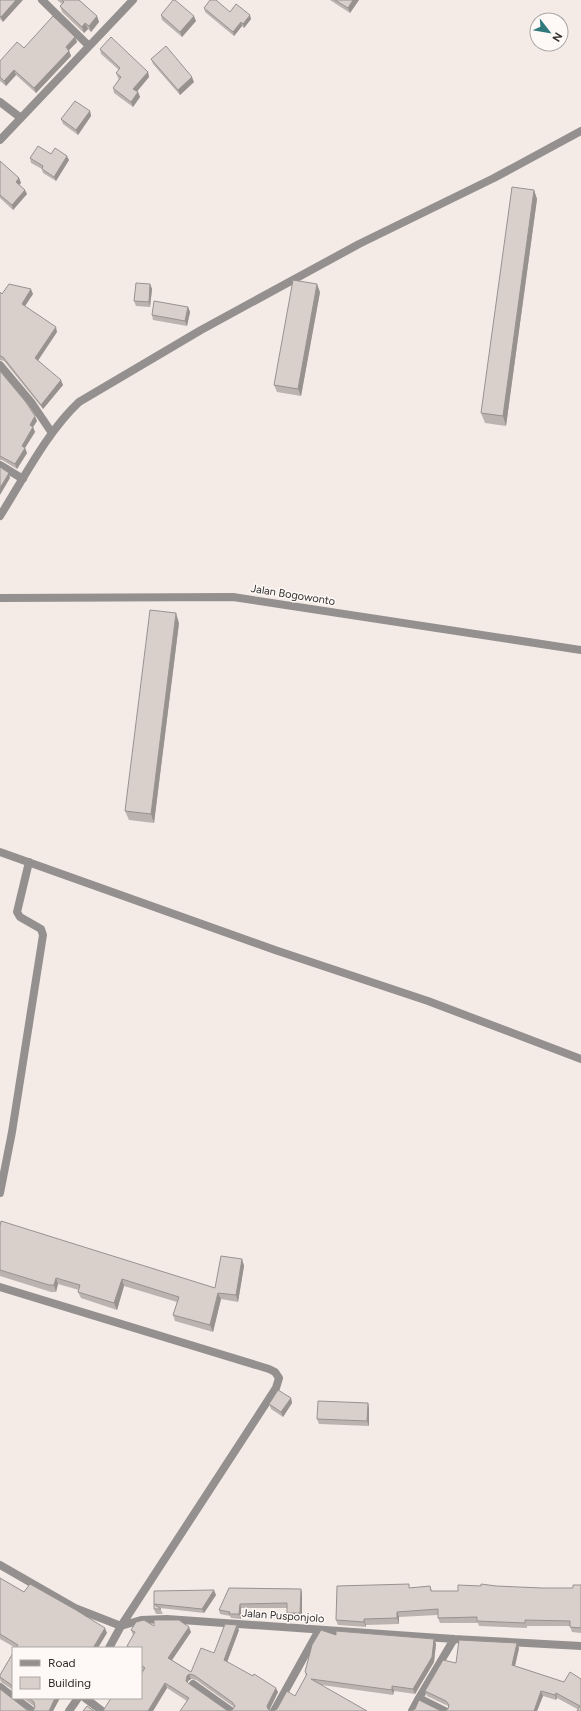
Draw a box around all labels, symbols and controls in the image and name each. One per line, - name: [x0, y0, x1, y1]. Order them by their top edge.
- north arrow: [529, 12, 569, 52]
- text: N: [549, 30, 565, 44]
- street label: Jalan Bogowonto: [250, 582, 336, 608]
- street label: Jalan Pusponjolo: [241, 1607, 325, 1625]
- legend: [12, 1647, 142, 1699]
- text: Road: [48, 1656, 76, 1670]
- text: Building: [48, 1676, 91, 1690]

